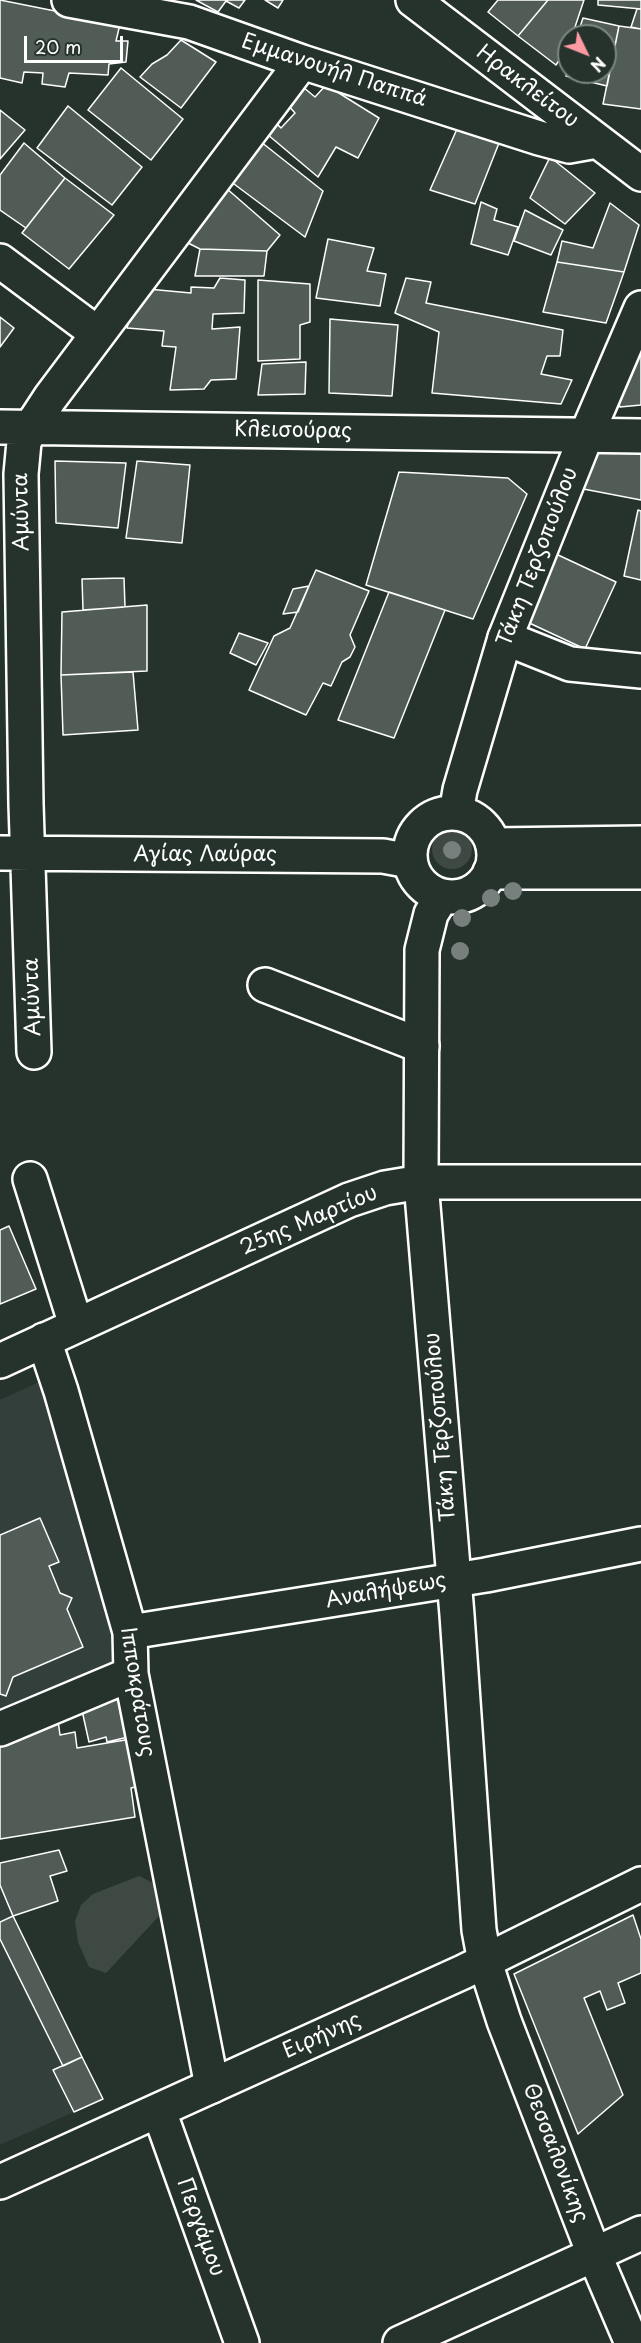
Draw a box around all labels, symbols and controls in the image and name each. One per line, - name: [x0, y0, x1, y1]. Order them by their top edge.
- scale bar: [27, 24, 126, 62]
- north arrow: [557, 24, 617, 84]
- street label: Εμμανουήλ Παππά: [238, 29, 430, 113]
- text: 20 m: [35, 33, 81, 60]
- street label: Ηρακλείτου: [471, 40, 583, 134]
- text: N: [586, 52, 612, 78]
- street label: Κλεισούρας: [234, 417, 352, 445]
- street label: Τάκη Τερζοπούλου: [492, 464, 584, 650]
- street label: Αμύντα: [9, 473, 35, 551]
- street label: Αγίας Λαύρας: [133, 842, 277, 868]
- street label: Αμύντα: [19, 957, 47, 1037]
- street label: 25ης Μαρτίου: [237, 1181, 381, 1261]
- street label: Τάκη Τερζοπούλου: [420, 1331, 462, 1523]
- street label: Αναλήψεως: [324, 1568, 448, 1614]
- street label: Ιπποκράτους: [114, 1625, 160, 1759]
- street label: Ειρήνης: [279, 2008, 365, 2064]
- street label: Θεσσαλονίκης: [517, 2080, 593, 2226]
- street label: Περγάμου: [170, 2174, 230, 2280]

